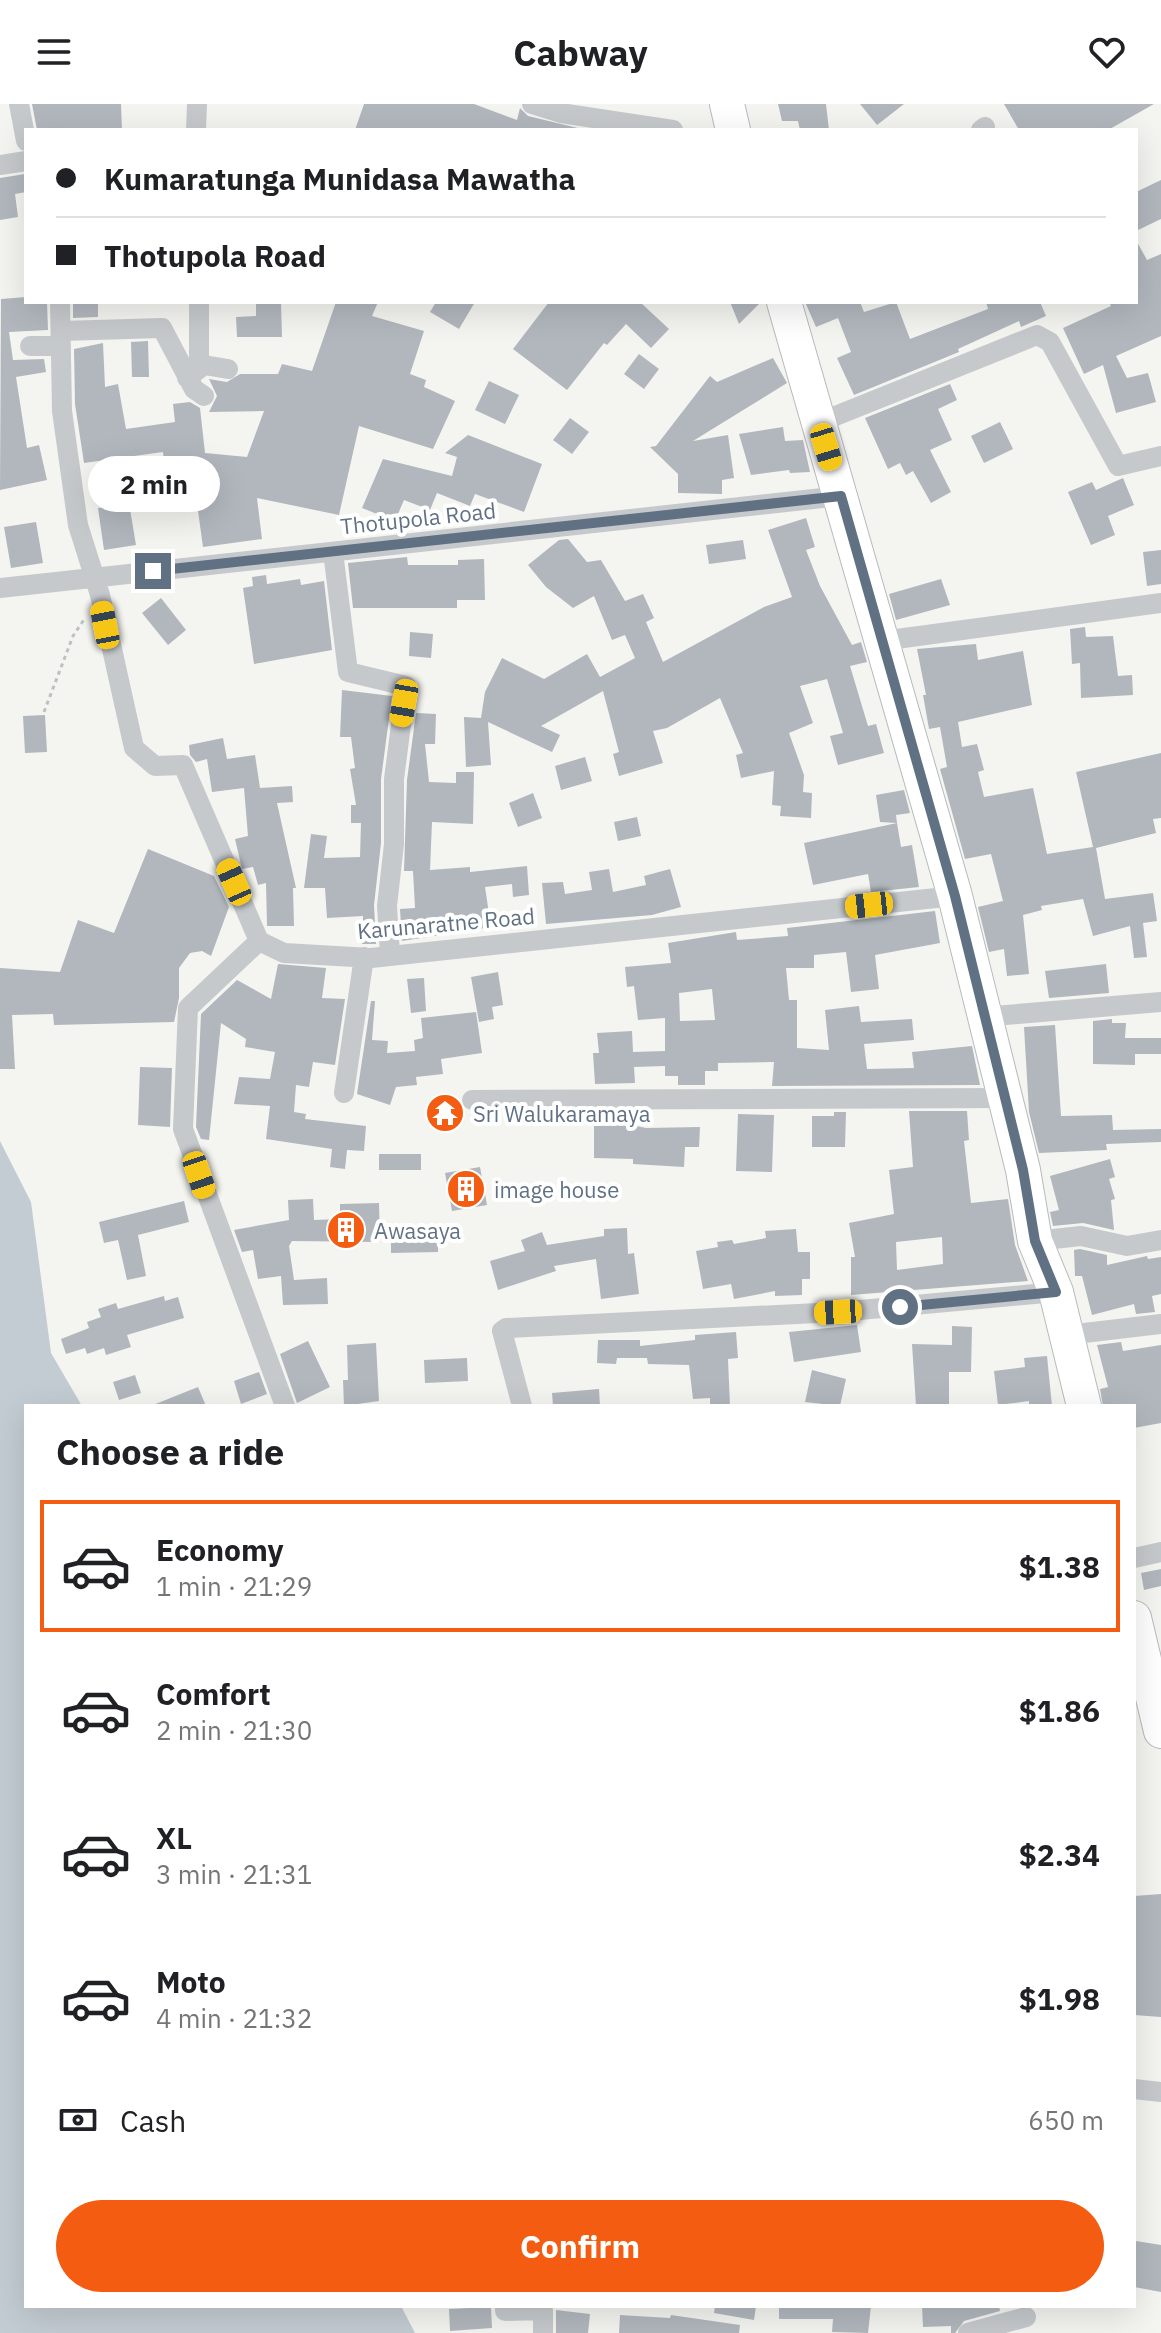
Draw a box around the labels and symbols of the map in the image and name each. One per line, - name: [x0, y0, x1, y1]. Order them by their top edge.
- car: [808, 421, 844, 473]
- callout: 2 min: [87, 455, 219, 511]
- street label: Thotupola Road: [339, 495, 497, 541]
- route end: [135, 553, 171, 589]
- car: [89, 599, 121, 651]
- car: [388, 677, 420, 729]
- car: [213, 855, 255, 909]
- car: [844, 891, 894, 919]
- street label: Karunaratne Road: [356, 901, 536, 945]
- temple icon: Sri Walukaramaya: [424, 1092, 466, 1134]
- place label: Sri Walukaramaya: [473, 1099, 651, 1128]
- car: [180, 1148, 218, 1202]
- building icon: image house: [445, 1168, 487, 1210]
- place label: image house: [494, 1175, 619, 1204]
- building icon: Awasaya: [325, 1209, 367, 1251]
- place label: Awasaya: [374, 1216, 461, 1245]
- route start: [882, 1289, 918, 1325]
- car: [813, 1299, 863, 1325]

